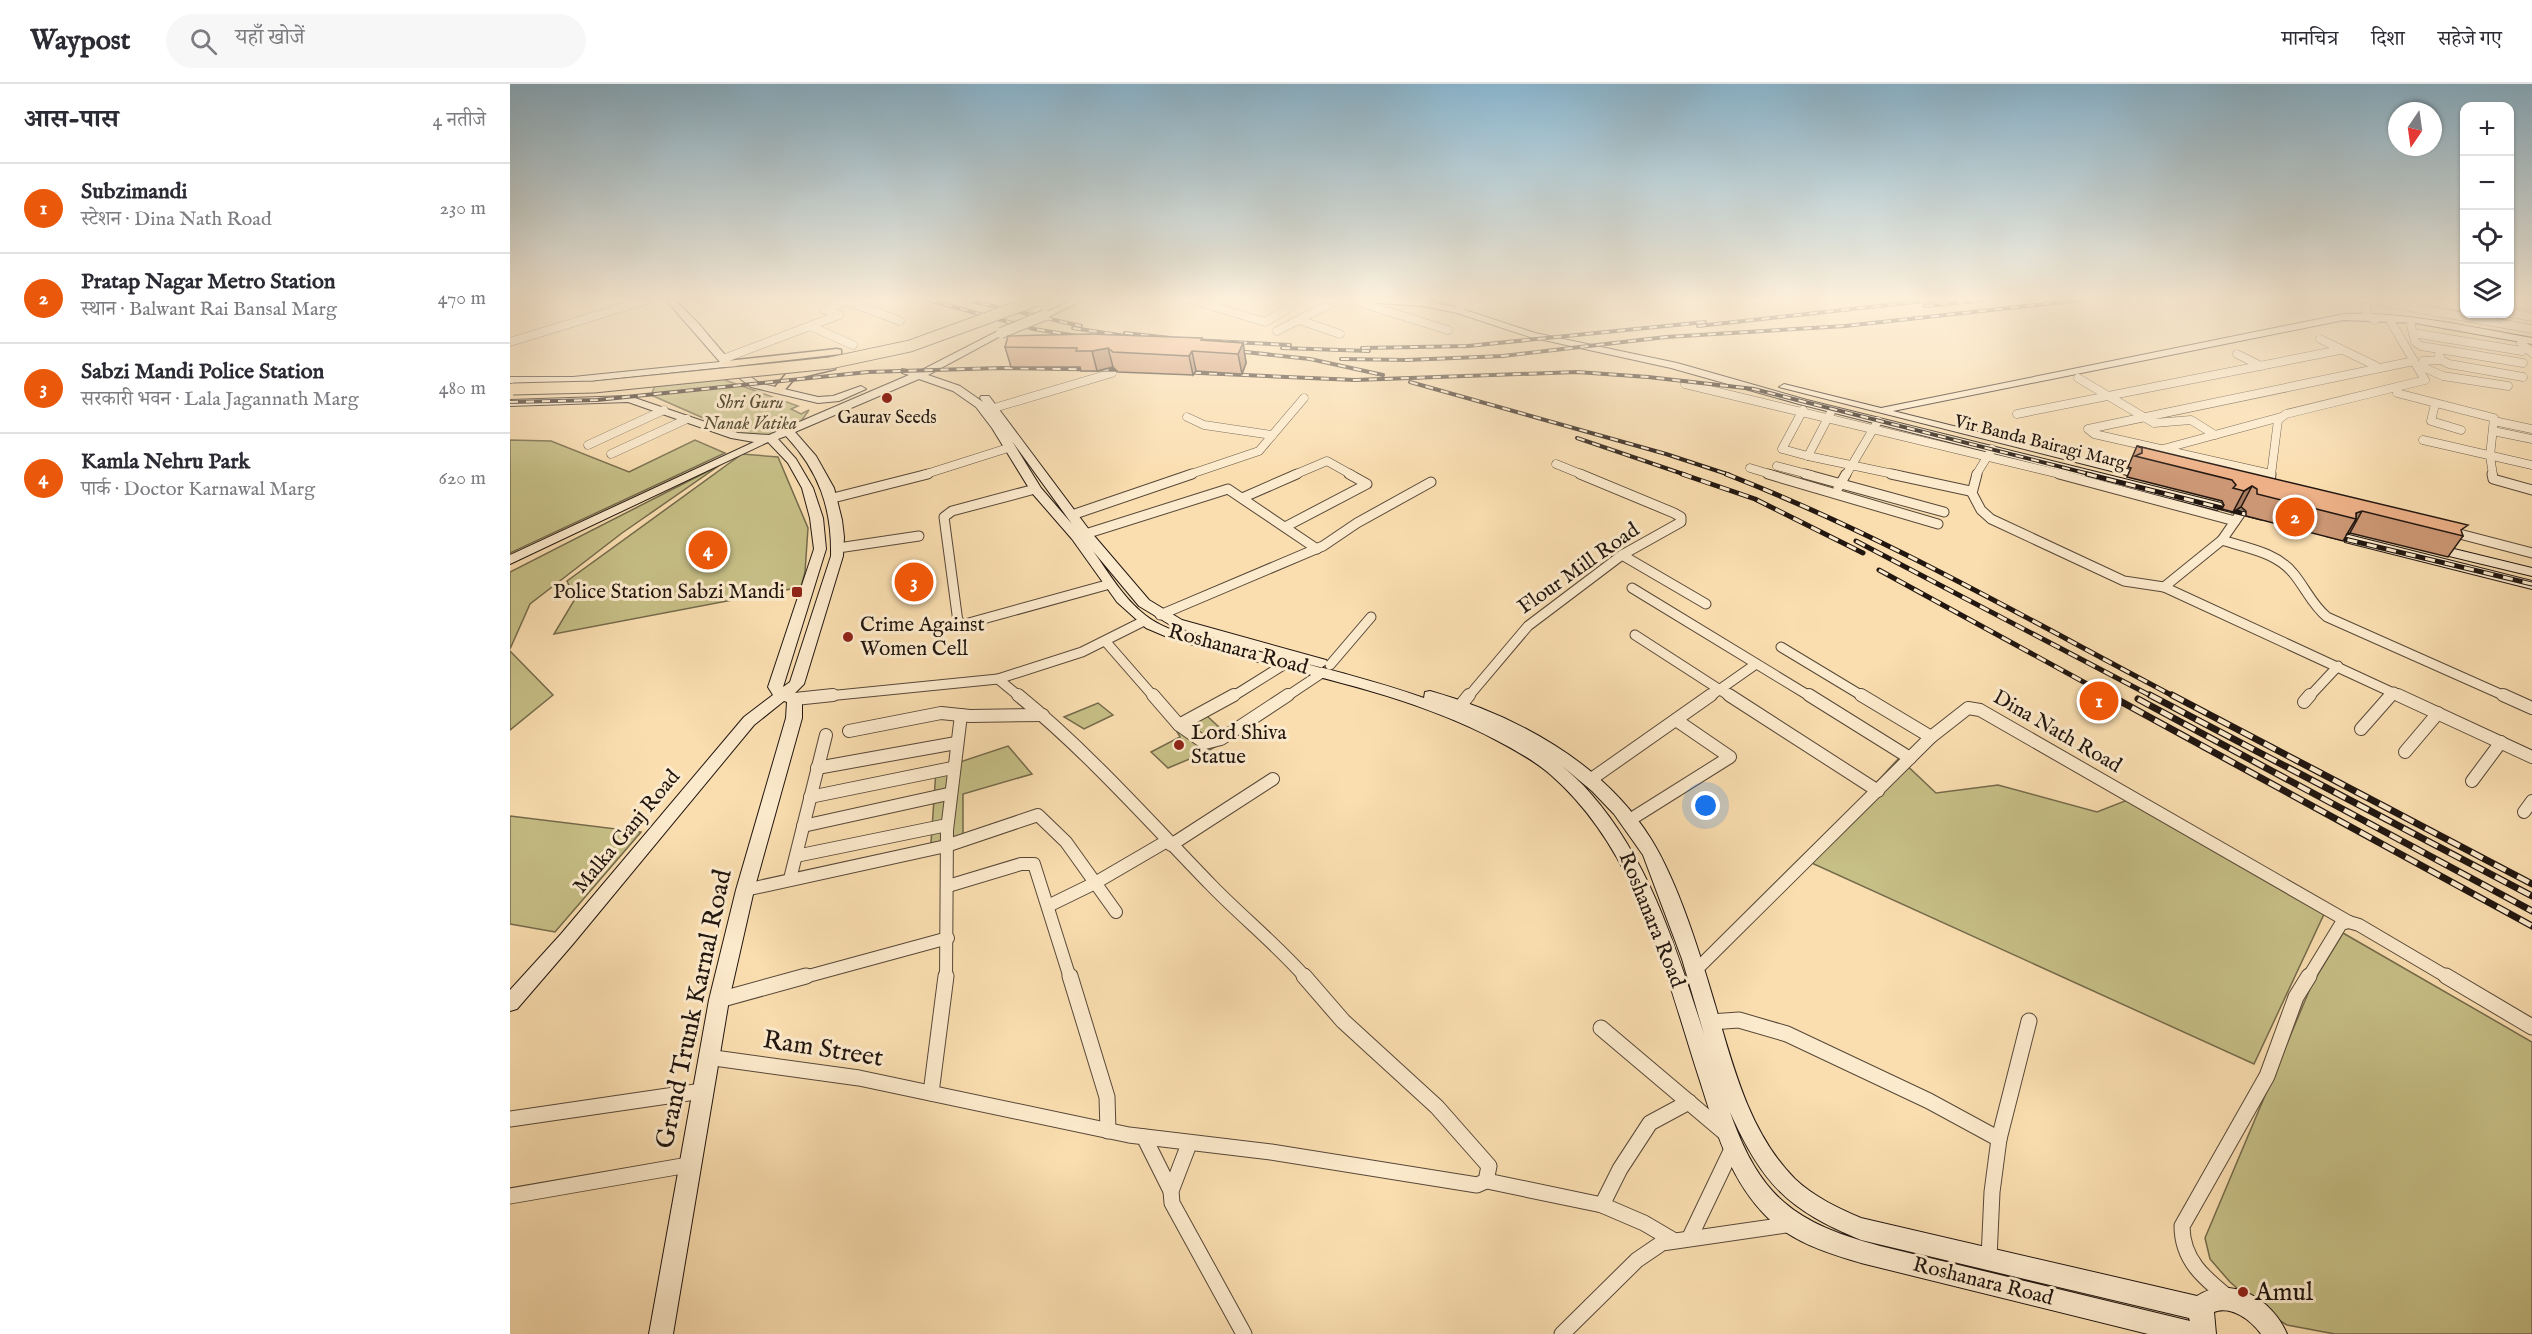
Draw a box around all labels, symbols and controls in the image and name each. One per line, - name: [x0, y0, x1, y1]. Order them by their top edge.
- search box: [166, 14, 586, 68]
- text: Waypost: [30, 24, 130, 59]
- text: यहाँ खोजें: [235, 24, 305, 52]
- icon: search: [187, 25, 220, 58]
- text: मानचित्र: [2281, 26, 2338, 53]
- text: दिशा: [2371, 26, 2405, 53]
- text: सहेजे गए: [2438, 26, 2502, 53]
- north arrow: [2388, 102, 2442, 156]
- map controls: [2460, 102, 2514, 318]
- button: +: [2460, 102, 2514, 156]
- text: आस-पास: [24, 103, 119, 136]
- text: 4 नतीजे: [433, 108, 486, 133]
- button: −: [2460, 156, 2514, 210]
- text: Subzimandi: [81, 178, 187, 206]
- text: 1: [40, 196, 47, 221]
- text: 230 m: [440, 196, 486, 221]
- text: स्टेशन · Dina Nath Road: [81, 207, 272, 232]
- button: locate: [2460, 210, 2514, 264]
- button: layers: [2460, 264, 2514, 318]
- text: Pratap Nagar Metro Station: [81, 268, 335, 296]
- text: 2: [39, 286, 48, 311]
- text: 470 m: [438, 286, 486, 311]
- text: स्थान · Balwant Rai Bansal Marg: [81, 297, 337, 322]
- text: Sabzi Mandi Police Station: [81, 358, 324, 386]
- text: 3: [40, 376, 47, 401]
- text: 480 m: [439, 376, 486, 401]
- text: सरकारी भवन · Lala Jagannath Marg: [81, 387, 359, 412]
- marker: Gaurav Seeds: [880, 391, 894, 405]
- park label: Shri Guru Nanak Vatika: [703, 392, 797, 436]
- place label: Gaurav Seeds: [837, 407, 937, 430]
- street label: Vir Banda Bairagi Marg: [1951, 410, 2128, 476]
- text: Kamla Nehru Park: [81, 448, 250, 476]
- text: 4: [39, 466, 48, 491]
- text: 620 m: [439, 466, 486, 491]
- text: पार्क · Doctor Karnawal Marg: [81, 477, 315, 502]
- pin: 2: [2276, 494, 2314, 540]
- street label: Flour Mill Road: [1513, 517, 1646, 621]
- pin: 4: [688, 528, 728, 572]
- pin: 3: [894, 560, 934, 604]
- place label: Police Station Sabzi Mandi: [553, 579, 785, 606]
- marker: Police Station Sabzi Mandi: [790, 585, 804, 599]
- place label: Crime Against Women Cell: [860, 612, 985, 663]
- street label: Roshanara Road: [1165, 618, 1312, 682]
- marker: Crime Against Women Cell: [841, 630, 855, 644]
- pin: 1: [2080, 678, 2118, 724]
- street label: Dina Nath Road: [1988, 684, 2127, 780]
- place label: Lord Shiva Statue: [1191, 720, 1288, 771]
- marker: Lord Shiva Statue: [1172, 738, 1186, 752]
- street label: Malka Ganj Road: [567, 764, 687, 899]
- your location: [1691, 791, 1720, 820]
- street label: Roshanara Road: [1612, 848, 1691, 993]
- street label: Grand Trunk Karnal Road: [648, 866, 740, 1152]
- street label: Ram Street: [761, 1023, 886, 1075]
- street label: Roshanara Road: [1910, 1251, 2057, 1313]
- place label: Amul: [2254, 1276, 2314, 1309]
- marker: Amul: [2236, 1285, 2250, 1299]

